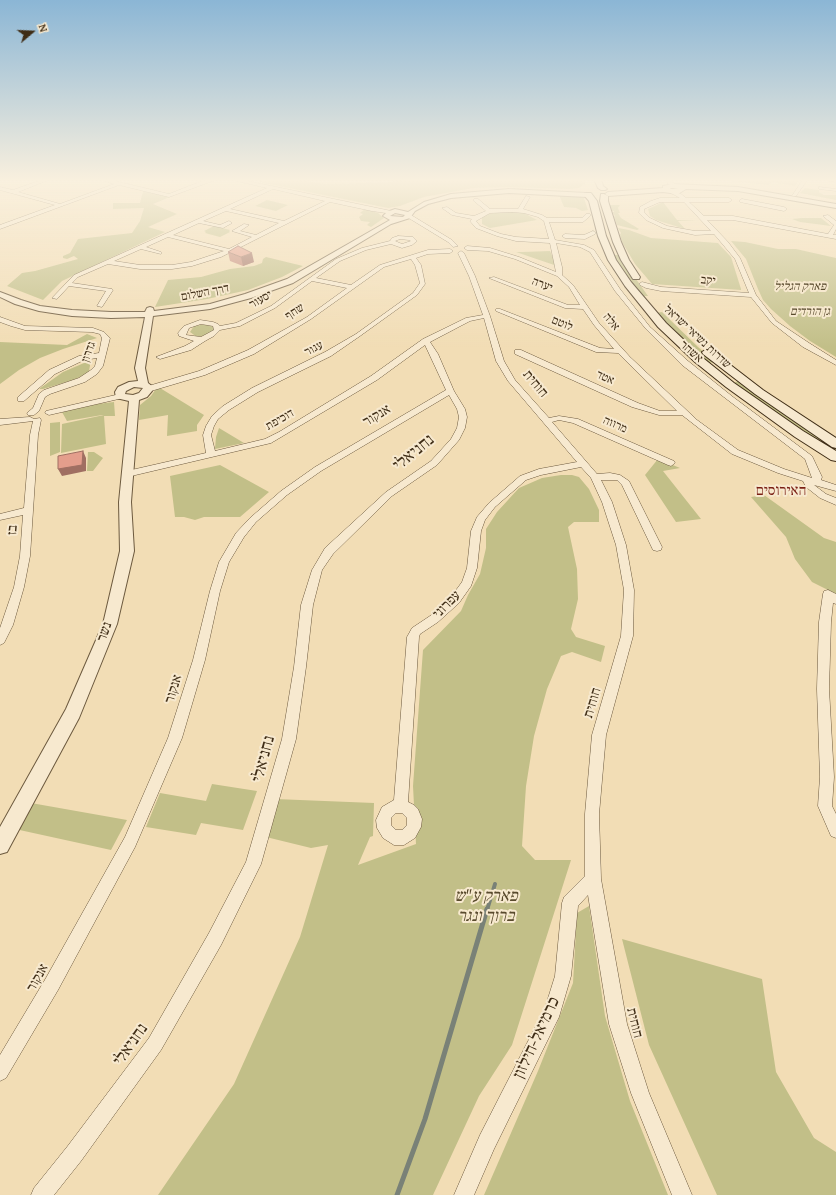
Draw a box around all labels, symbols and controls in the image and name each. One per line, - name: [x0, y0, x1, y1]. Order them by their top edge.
- north arrow: [12, 12, 52, 52]
- text: N: [35, 22, 52, 34]
- street label: יקב: [700, 273, 716, 289]
- street label: יערה: [530, 275, 554, 295]
- park label: פארק הגליל: [774, 280, 826, 294]
- street label: דרך השלום: [180, 281, 230, 305]
- street label: יסעור: [247, 288, 275, 312]
- street label: שחף: [283, 301, 307, 323]
- street label: שדרות נשיאי ישראל: [660, 302, 734, 372]
- park label: גן הורדים: [790, 305, 830, 319]
- street label: אלה: [600, 310, 622, 334]
- street label: לוטם: [549, 313, 575, 335]
- street label: עגור: [302, 338, 326, 360]
- street label: אשחר: [677, 338, 705, 366]
- street label: גדרון: [79, 340, 99, 364]
- street label: חוחית: [519, 367, 551, 401]
- street label: אטד: [594, 368, 616, 388]
- street label: אנקור: [360, 401, 394, 431]
- street label: דוכיפת: [263, 406, 297, 434]
- street label: מרווה: [601, 413, 629, 437]
- street label: נחניאלי: [389, 430, 439, 476]
- district label: האירוסים: [756, 482, 806, 500]
- street label: בז: [4, 524, 22, 536]
- street label: עפרוני: [430, 588, 464, 622]
- street label: נשר: [94, 620, 116, 644]
- street label: אנקור: [162, 673, 186, 705]
- street label: חוחית: [580, 686, 606, 720]
- street label: נחניאלי: [248, 734, 280, 784]
- park label: פארק ע"ש ברוך ונגר: [455, 887, 517, 927]
- street label: אנקור: [23, 961, 53, 995]
- street label: כרמיאל-חילזון: [509, 994, 565, 1082]
- street label: חוחית: [622, 1006, 646, 1040]
- street label: נחניאלי: [109, 1020, 153, 1070]

